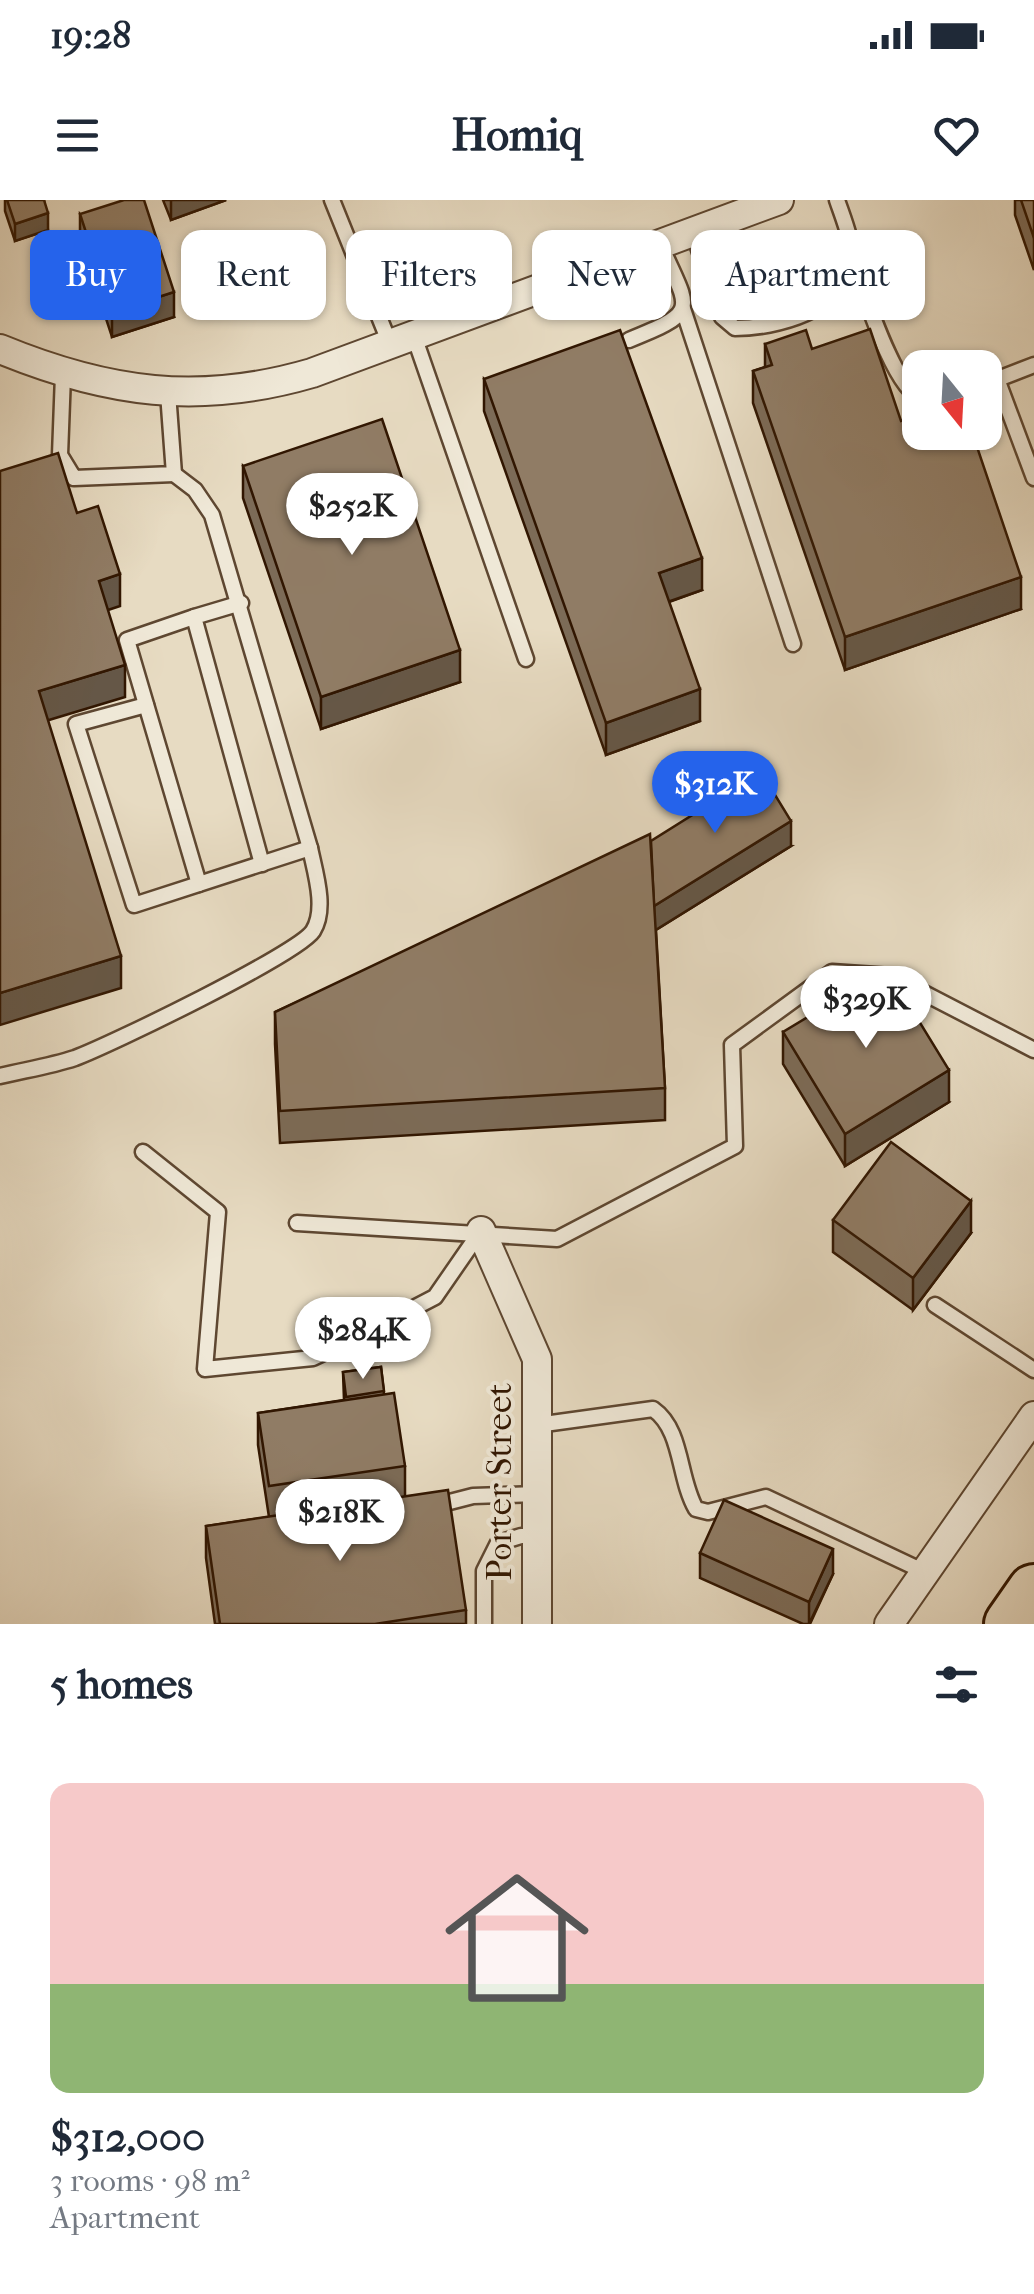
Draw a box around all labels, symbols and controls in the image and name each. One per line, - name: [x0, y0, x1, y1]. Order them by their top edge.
- text: 19:28: [50, 13, 131, 58]
- icon: menu: [50, 108, 105, 163]
- icon: heart: [929, 108, 984, 163]
- text: Homiq: [451, 109, 583, 162]
- chip: Buy: [30, 230, 161, 320]
- chip: Rent: [181, 230, 326, 320]
- chip: Filters: [346, 230, 512, 320]
- chip: New: [532, 230, 671, 320]
- chip: Apartment: [691, 230, 925, 320]
- north arrow: [902, 350, 1002, 450]
- map controls: [902, 350, 1002, 450]
- pin: $252K: [282, 473, 422, 558]
- text: $252K: [308, 487, 396, 524]
- pin: $312K: [645, 751, 785, 836]
- text: $312K: [674, 765, 756, 802]
- pin: $329K: [796, 966, 936, 1051]
- text: $329K: [822, 980, 910, 1017]
- pin: $284K: [293, 1297, 433, 1382]
- text: $284K: [317, 1311, 409, 1348]
- street label: Porter Street: [479, 1383, 520, 1581]
- pin: $218K: [270, 1479, 410, 1564]
- text: $218K: [298, 1493, 382, 1530]
- icon: filters: [929, 1657, 984, 1712]
- text: 5 homes: [50, 1660, 193, 1709]
- icon: home: [427, 1848, 607, 2028]
- text: $312,000: [50, 2113, 205, 2162]
- text: 3 rooms · 98 m²: [50, 2162, 250, 2199]
- text: Apartment: [50, 2199, 200, 2236]

